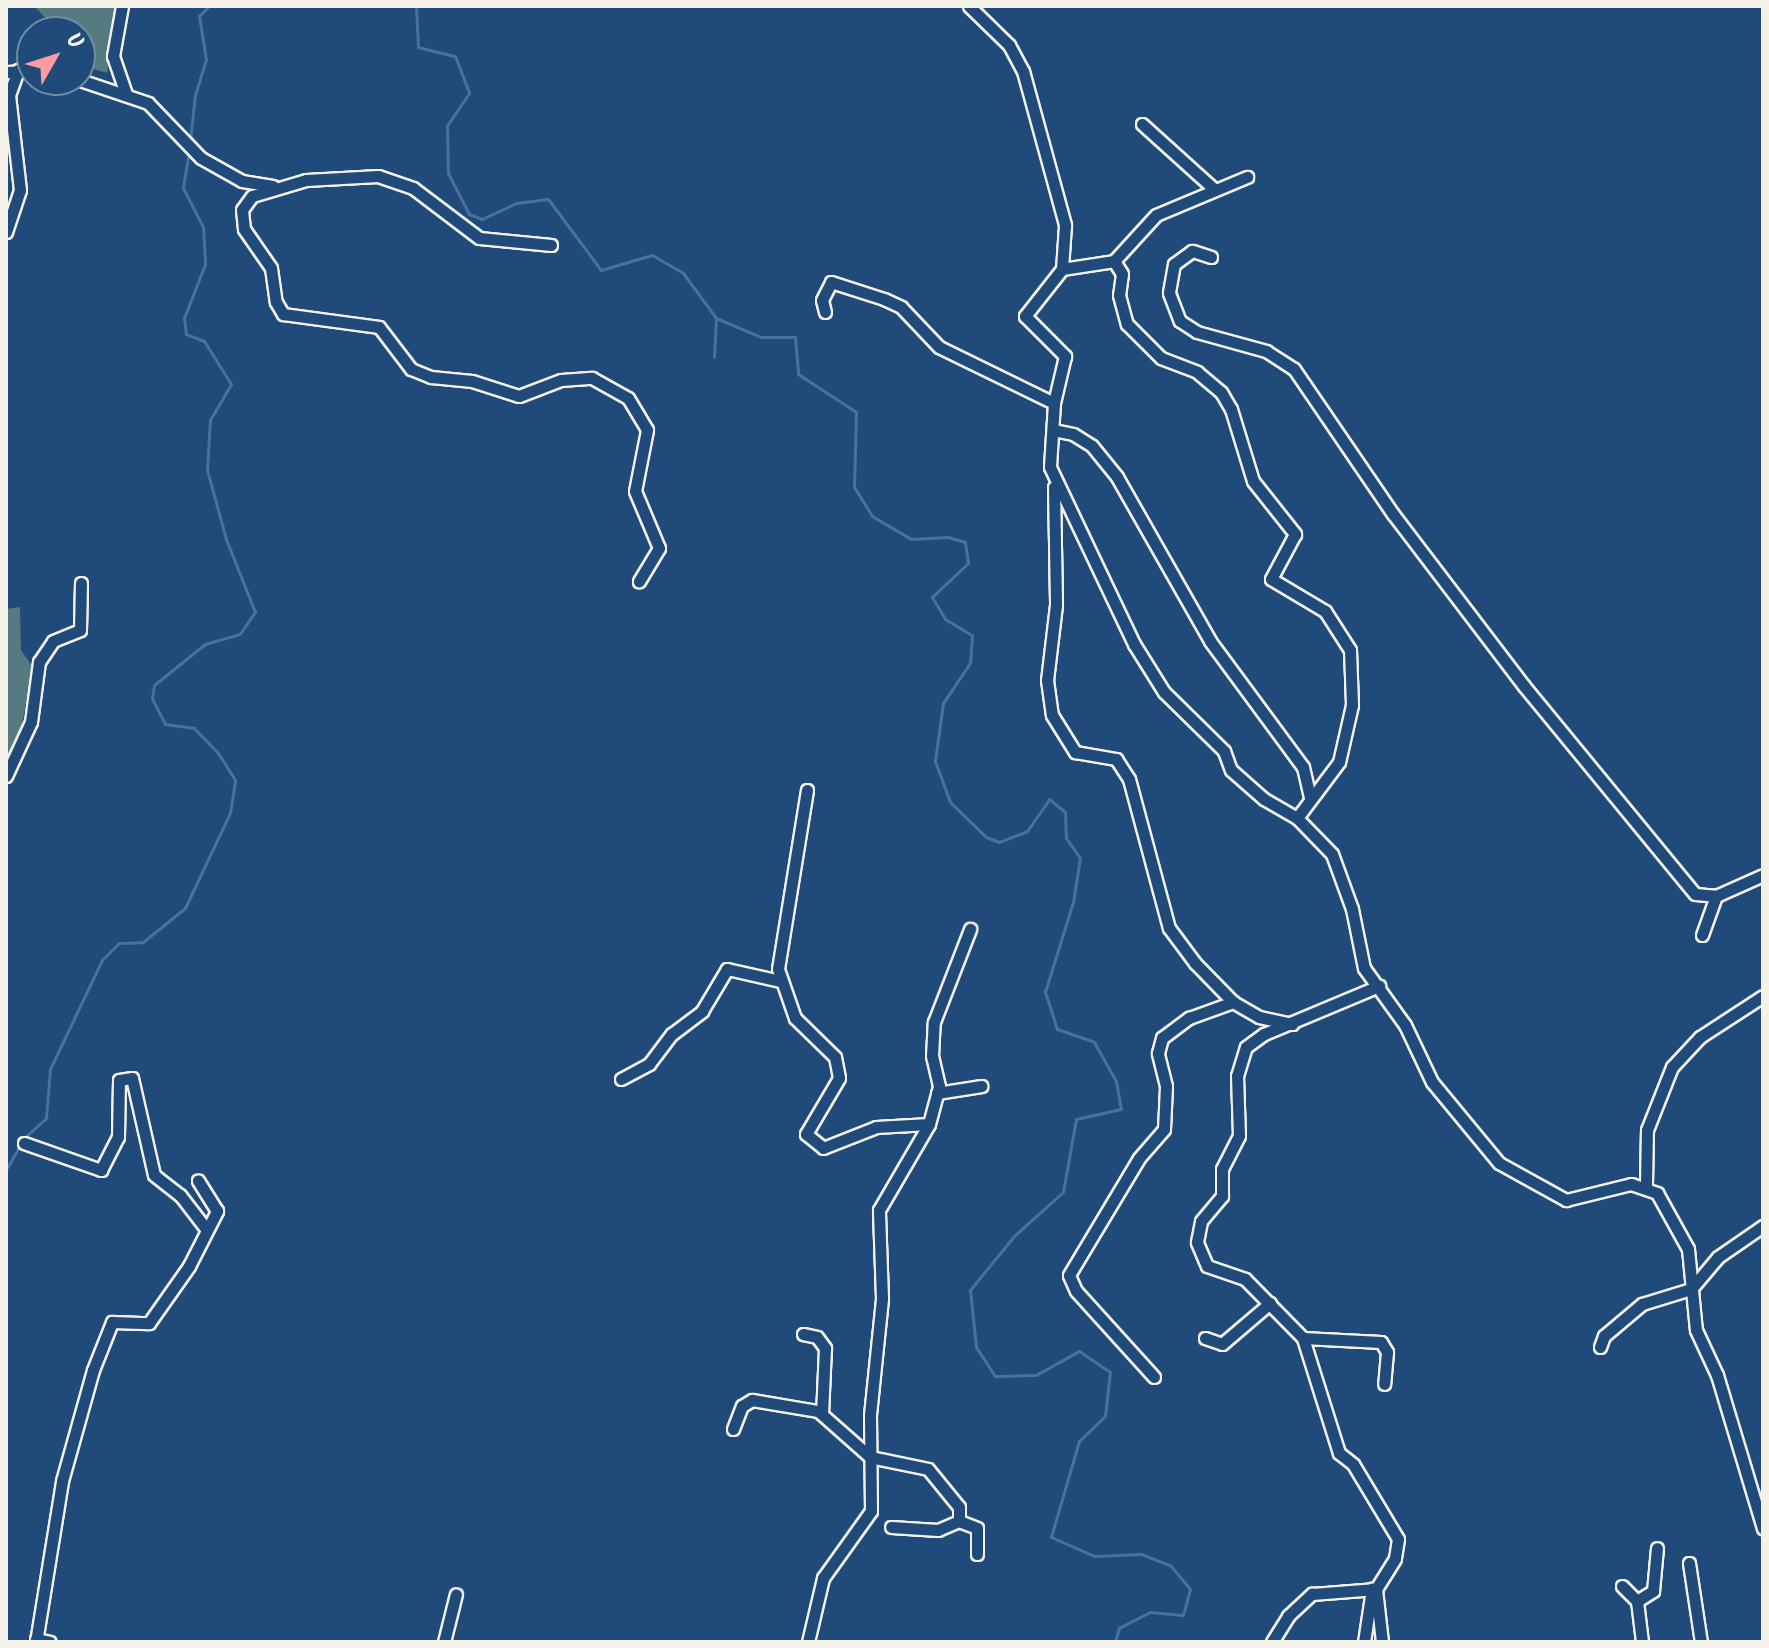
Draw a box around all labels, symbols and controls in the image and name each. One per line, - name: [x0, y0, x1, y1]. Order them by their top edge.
- north arrow: [16, 16, 96, 96]
- text: U: [56, 26, 91, 58]

